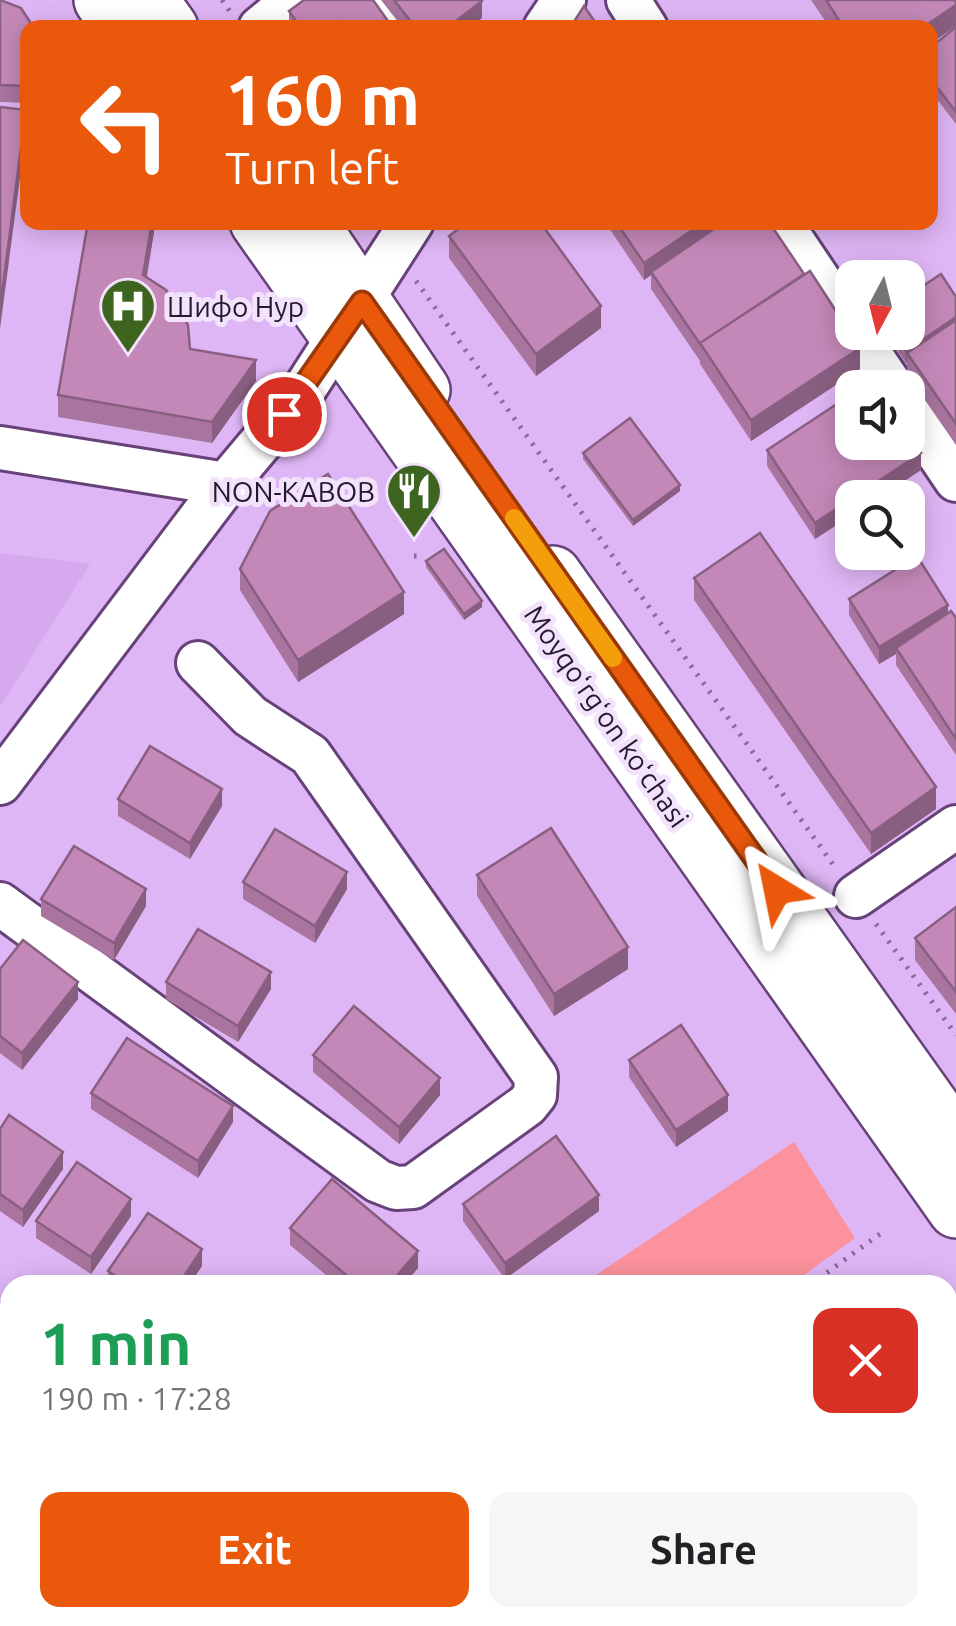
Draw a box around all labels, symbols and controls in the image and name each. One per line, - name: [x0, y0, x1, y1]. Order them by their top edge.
- icon: left: [60, 60, 190, 190]
- text: 160 m: [225, 60, 420, 138]
- text: Turn left: [225, 142, 399, 193]
- north arrow: [835, 260, 925, 350]
- map controls: [835, 260, 925, 570]
- hospital icon: Шифо Нур: [98, 276, 158, 355]
- place label: Шифо Нур: [167, 291, 304, 322]
- button: sound: [835, 370, 925, 460]
- pin: [242, 372, 327, 457]
- icon: arrive: [257, 387, 312, 442]
- restaurant icon: NON-KABOB: [384, 461, 444, 540]
- place label: NON-KABOB: [212, 476, 375, 507]
- button: search: [835, 480, 925, 570]
- street label: Moyqoʻrgʻon koʻchasi: [519, 599, 695, 833]
- position arrow: [725, 838, 829, 942]
- button: close: [813, 1308, 918, 1413]
- text: 1 min: [40, 1309, 192, 1376]
- text: 190 m · 17:28: [40, 1380, 232, 1416]
- button: Exit: [40, 1492, 469, 1607]
- button: Share: [489, 1492, 918, 1607]

